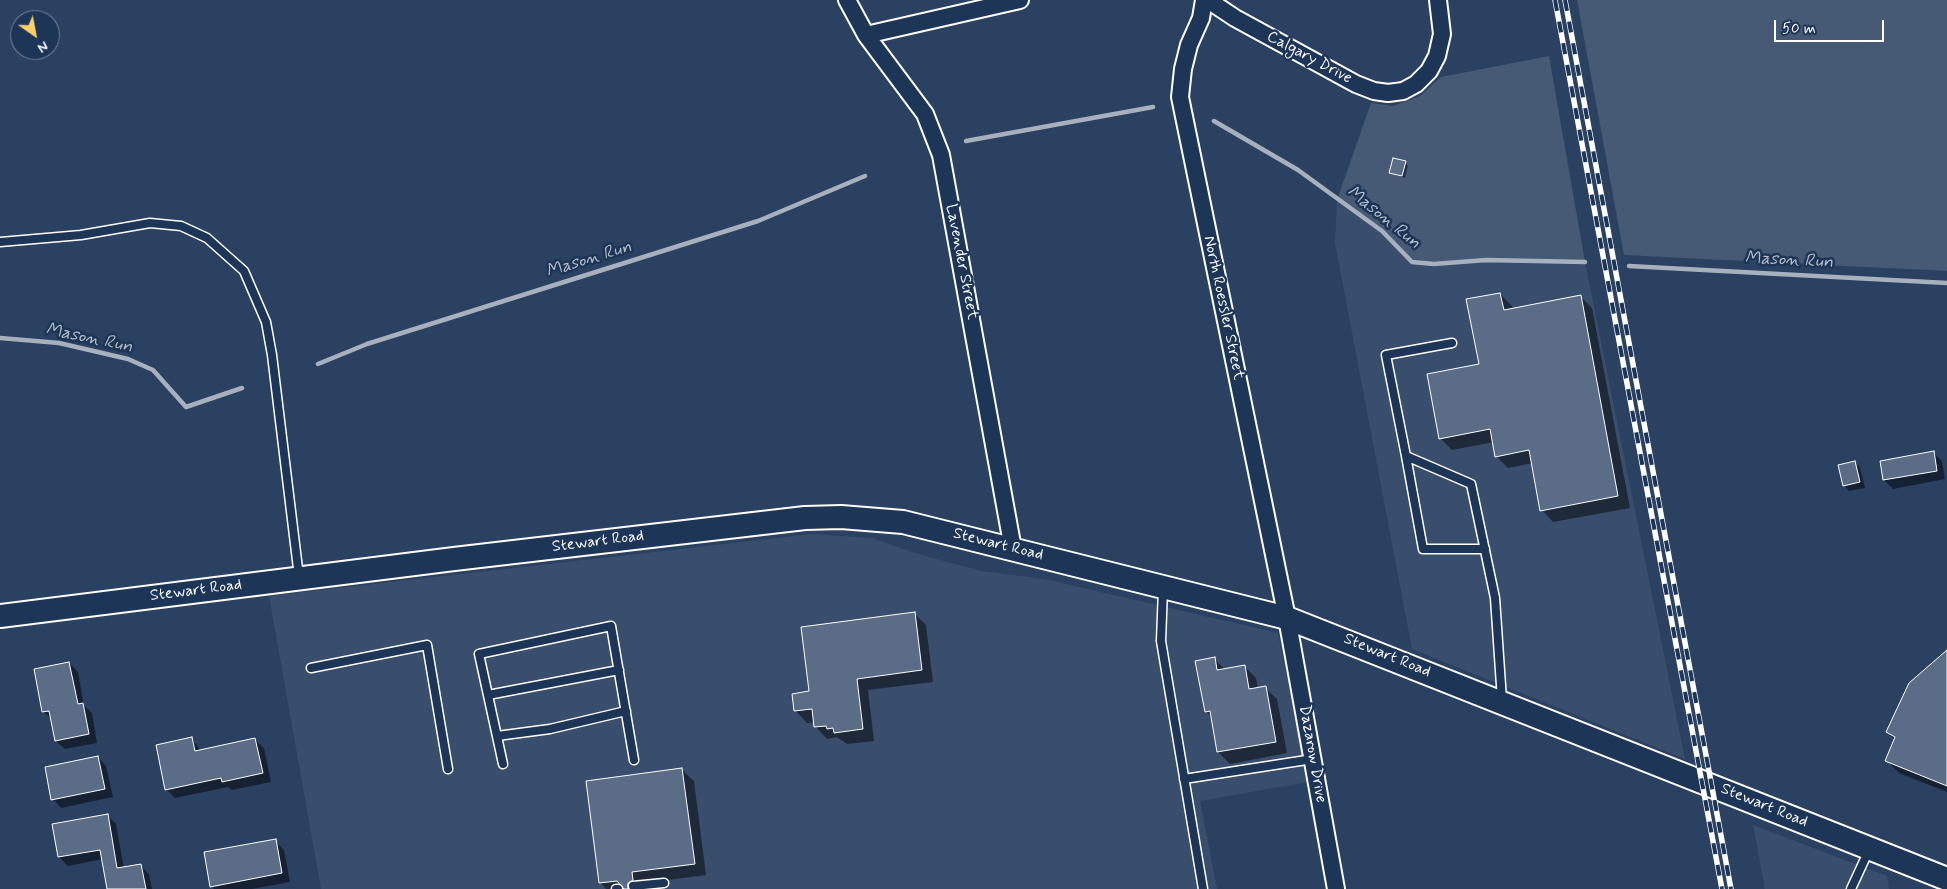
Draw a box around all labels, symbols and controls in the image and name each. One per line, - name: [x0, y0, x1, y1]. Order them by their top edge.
- north arrow: [10, 10, 60, 60]
- scale bar: [1777, 10, 1887, 42]
- text: 50 m: [1782, 19, 1816, 39]
- street label: Calgary Drive: [1263, 27, 1355, 89]
- text: N: [34, 37, 51, 57]
- water label: Mason Run: [1342, 182, 1424, 254]
- street label: Lavender Street: [940, 203, 982, 321]
- street label: North Roessler Street: [1198, 234, 1248, 382]
- water label: Mason Run: [544, 237, 634, 283]
- water label: Mason Run: [1744, 248, 1834, 274]
- water label: Mason Run: [43, 319, 135, 359]
- street label: Stewart Road: [951, 525, 1045, 565]
- street label: Stewart Road: [551, 527, 645, 557]
- street label: Stewart Road: [149, 576, 243, 606]
- street label: Stewart Road: [1341, 630, 1433, 682]
- street label: Dazarow Drive: [1294, 704, 1330, 804]
- street label: Stewart Road: [1718, 780, 1810, 832]

